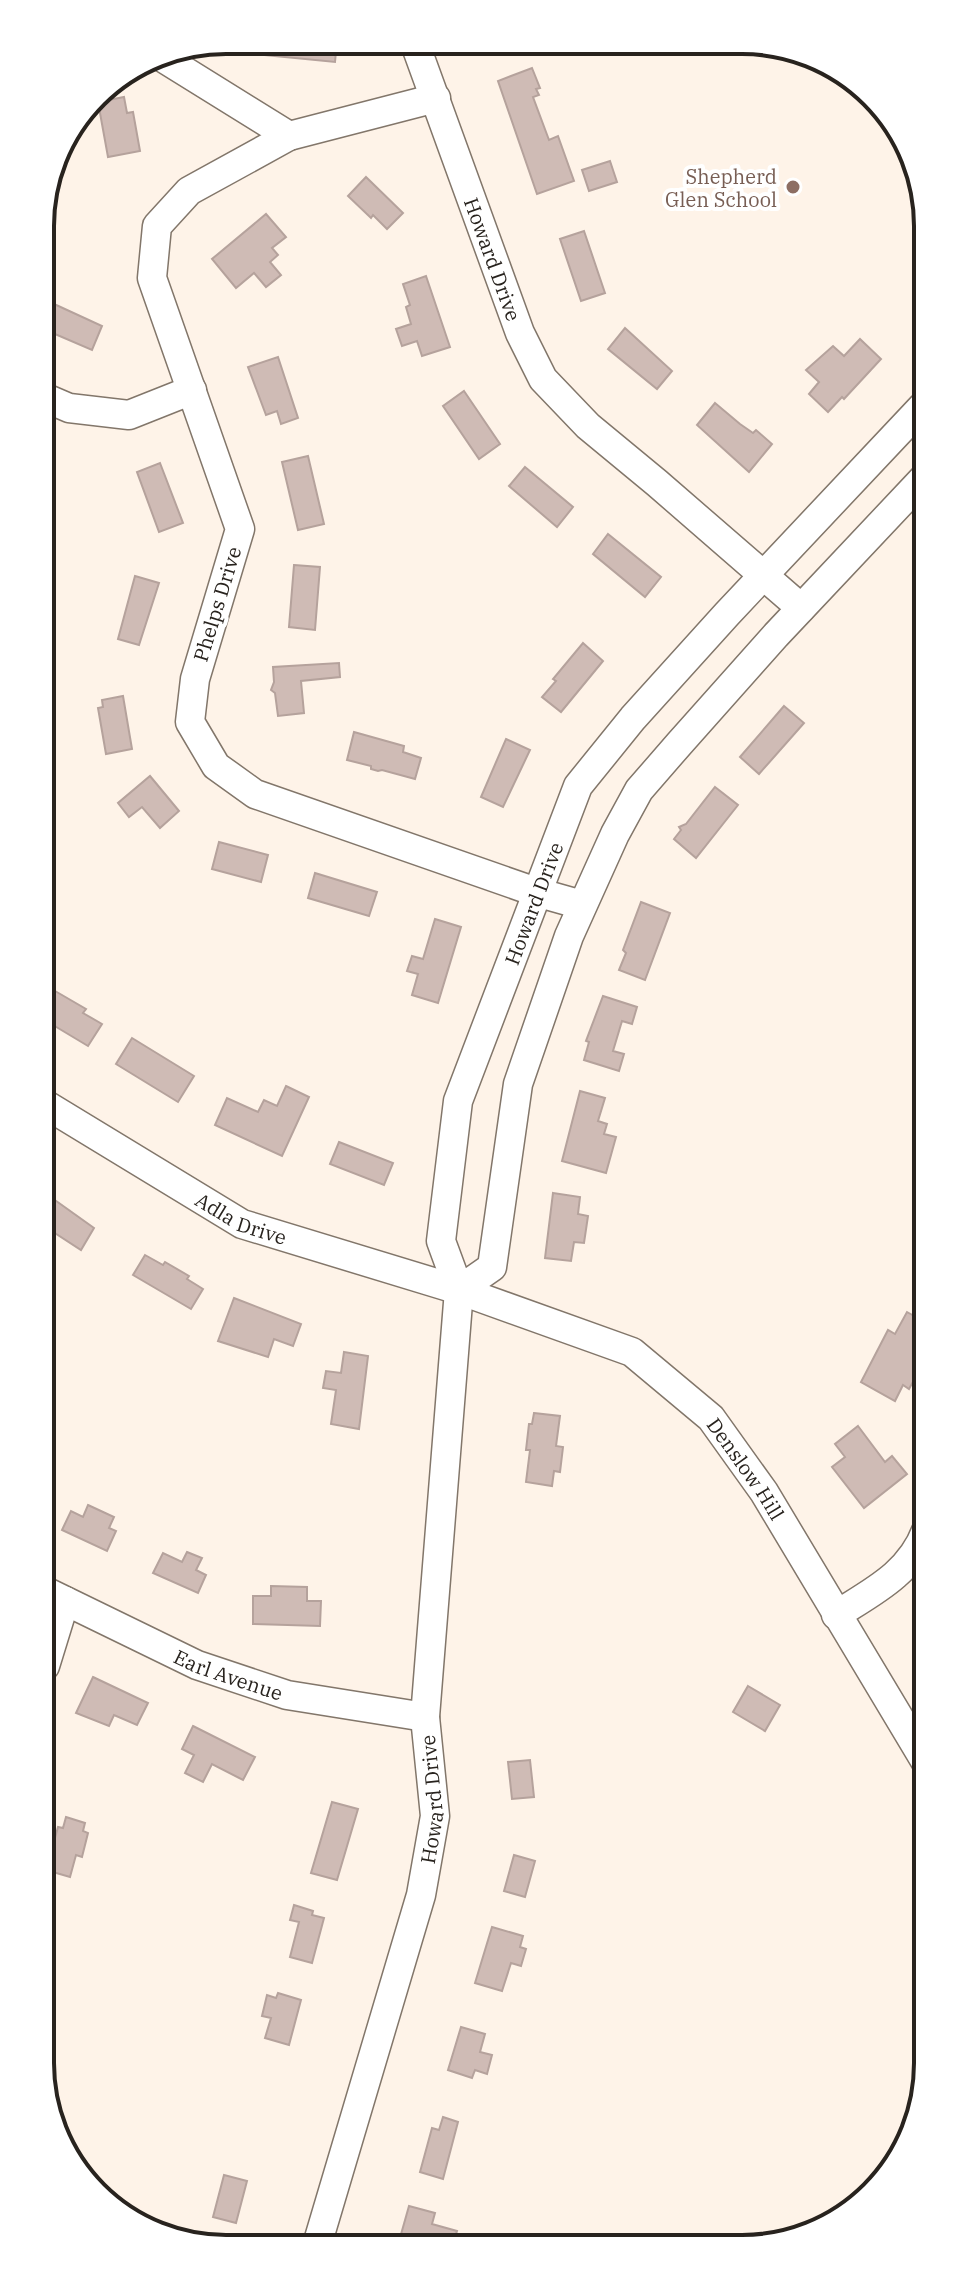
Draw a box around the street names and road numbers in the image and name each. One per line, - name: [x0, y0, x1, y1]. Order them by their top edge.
- street label: Howard Drive: [458, 194, 528, 325]
- street label: Phelps Drive: [187, 543, 247, 665]
- street label: Howard Drive: [498, 838, 569, 969]
- street label: Adla Drive: [191, 1186, 290, 1250]
- street label: Denslow Hill: [701, 1412, 791, 1525]
- street label: Earl Avenue: [170, 1642, 286, 1706]
- street label: Howard Drive: [413, 1734, 449, 1866]

